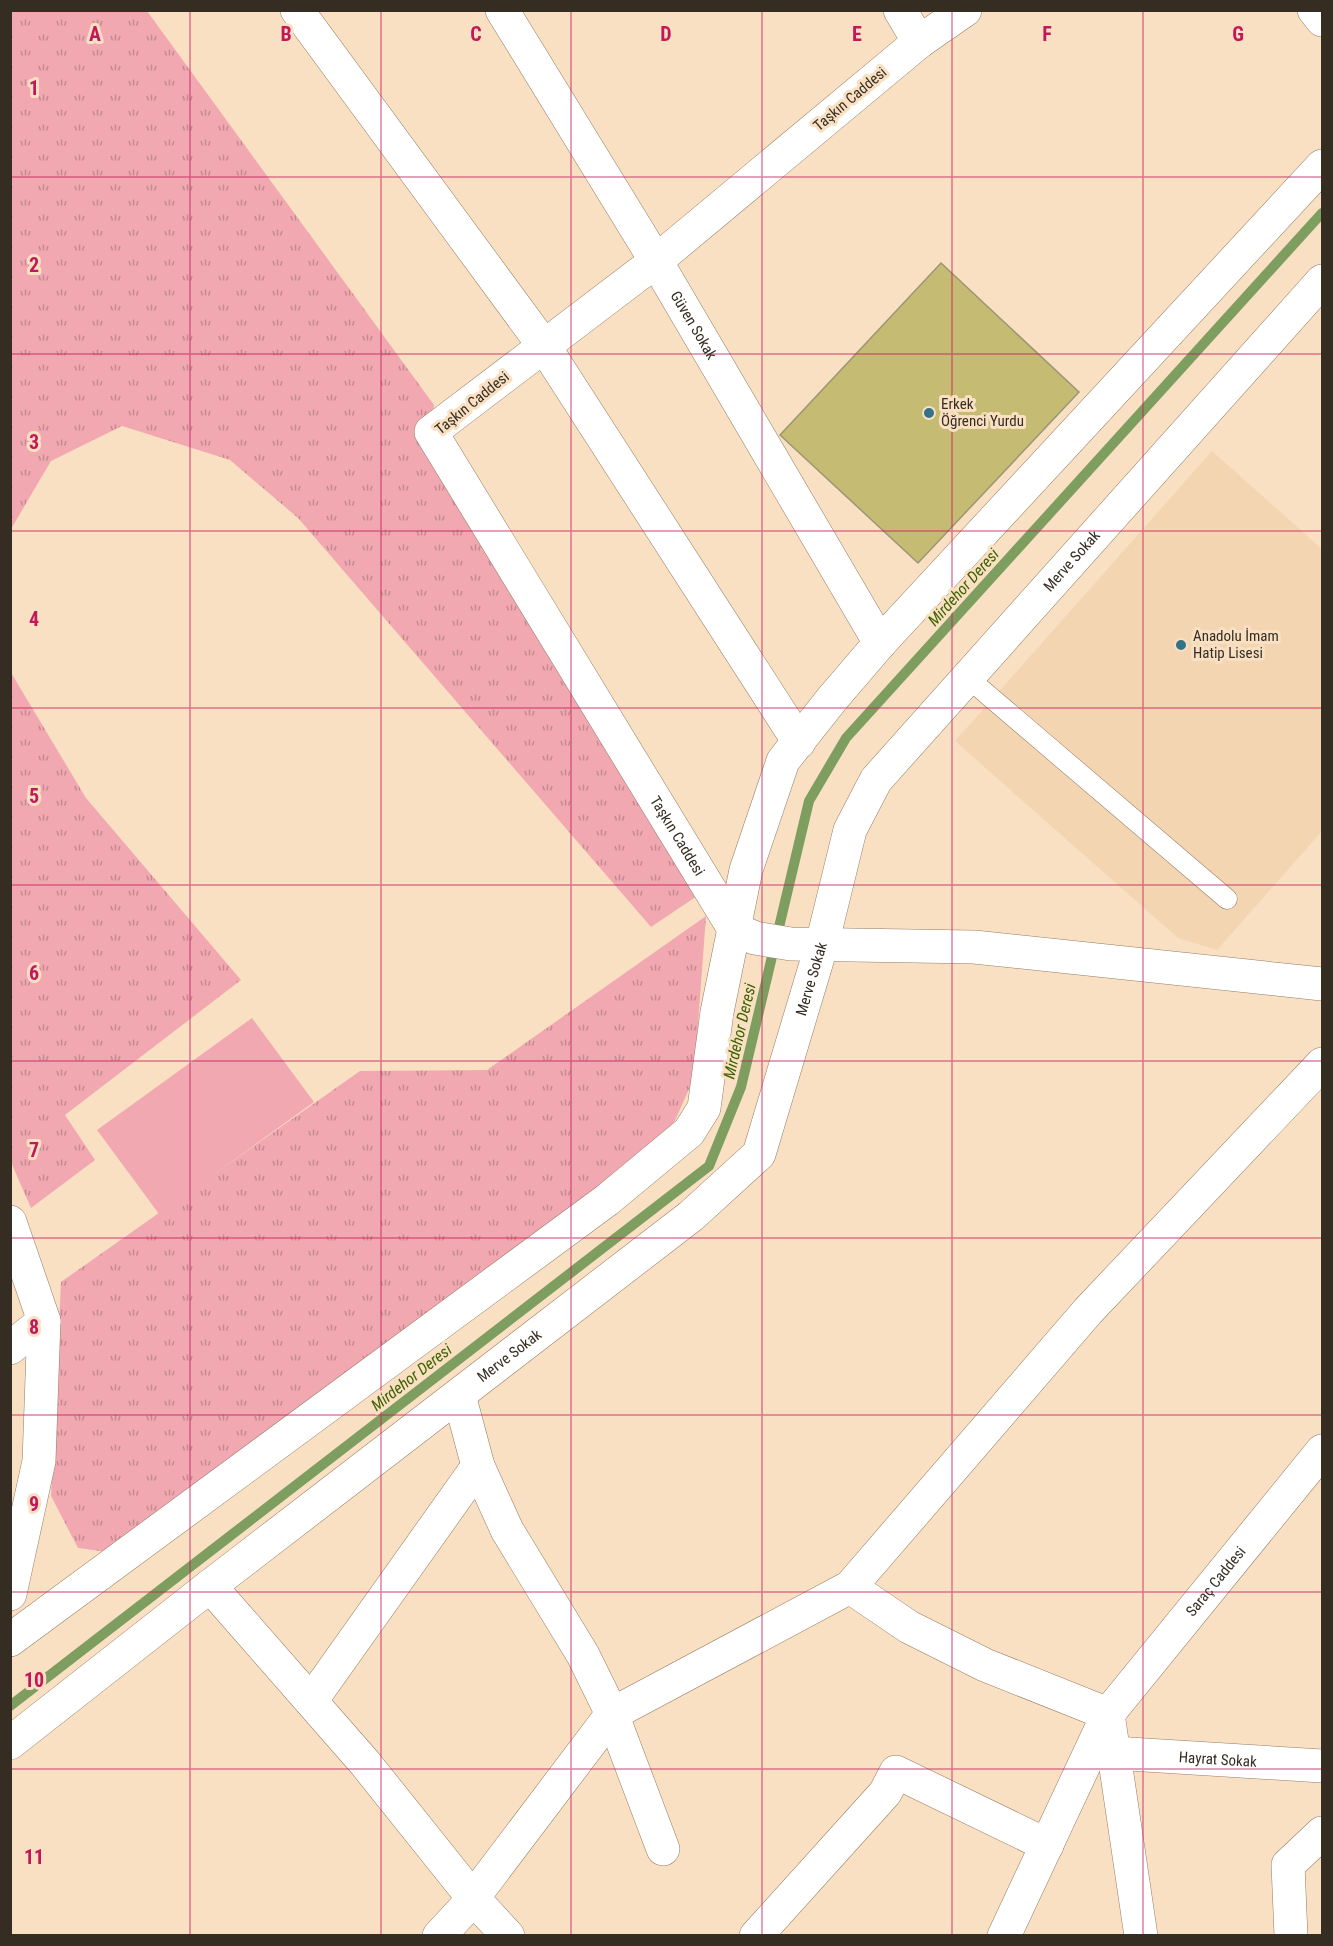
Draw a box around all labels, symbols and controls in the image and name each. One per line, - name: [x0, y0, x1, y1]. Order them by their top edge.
- text: A: [89, 22, 101, 46]
- text: B: [280, 22, 292, 46]
- text: C: [470, 22, 482, 46]
- text: D: [660, 22, 672, 46]
- text: E: [852, 22, 862, 46]
- text: F: [1042, 22, 1052, 46]
- text: G: [1232, 22, 1244, 46]
- street label: Taşkın Caddesi: [810, 63, 890, 135]
- text: 1: [29, 76, 39, 100]
- text: 2: [29, 253, 39, 277]
- street label: Güven Sokak: [667, 288, 721, 363]
- street label: Taşkın Caddesi: [431, 368, 513, 438]
- place label: Erkek Öğrenci Yurdu: [941, 395, 1024, 430]
- marker: Erkek Öğrenci Yurdu: [922, 406, 936, 420]
- text: 3: [29, 430, 39, 454]
- street label: Merve Sokak: [1040, 526, 1104, 595]
- water label: Mirdehor Deresi: [924, 545, 1003, 630]
- text: 4: [29, 607, 39, 631]
- place label: Anadolu İmam Hatip Lisesi: [1193, 627, 1279, 662]
- marker: Anadolu İmam Hatip Lisesi: [1174, 638, 1188, 652]
- text: 5: [29, 784, 39, 808]
- street label: Taşkın Caddesi: [646, 793, 708, 879]
- street label: Merve Sokak: [792, 940, 831, 1018]
- text: 6: [29, 961, 39, 985]
- water label: Mirdehor Deresi: [719, 981, 760, 1081]
- text: 7: [29, 1138, 39, 1162]
- text: 8: [29, 1315, 39, 1339]
- street label: Merve Sokak: [474, 1325, 545, 1386]
- water label: Mirdehor Deresi: [367, 1340, 456, 1415]
- text: 9: [29, 1492, 39, 1516]
- street label: Saraç Caddesi: [1182, 1543, 1250, 1620]
- text: 10: [24, 1668, 44, 1692]
- street label: Hayrat Sokak: [1178, 1748, 1258, 1771]
- text: 11: [24, 1845, 44, 1869]

